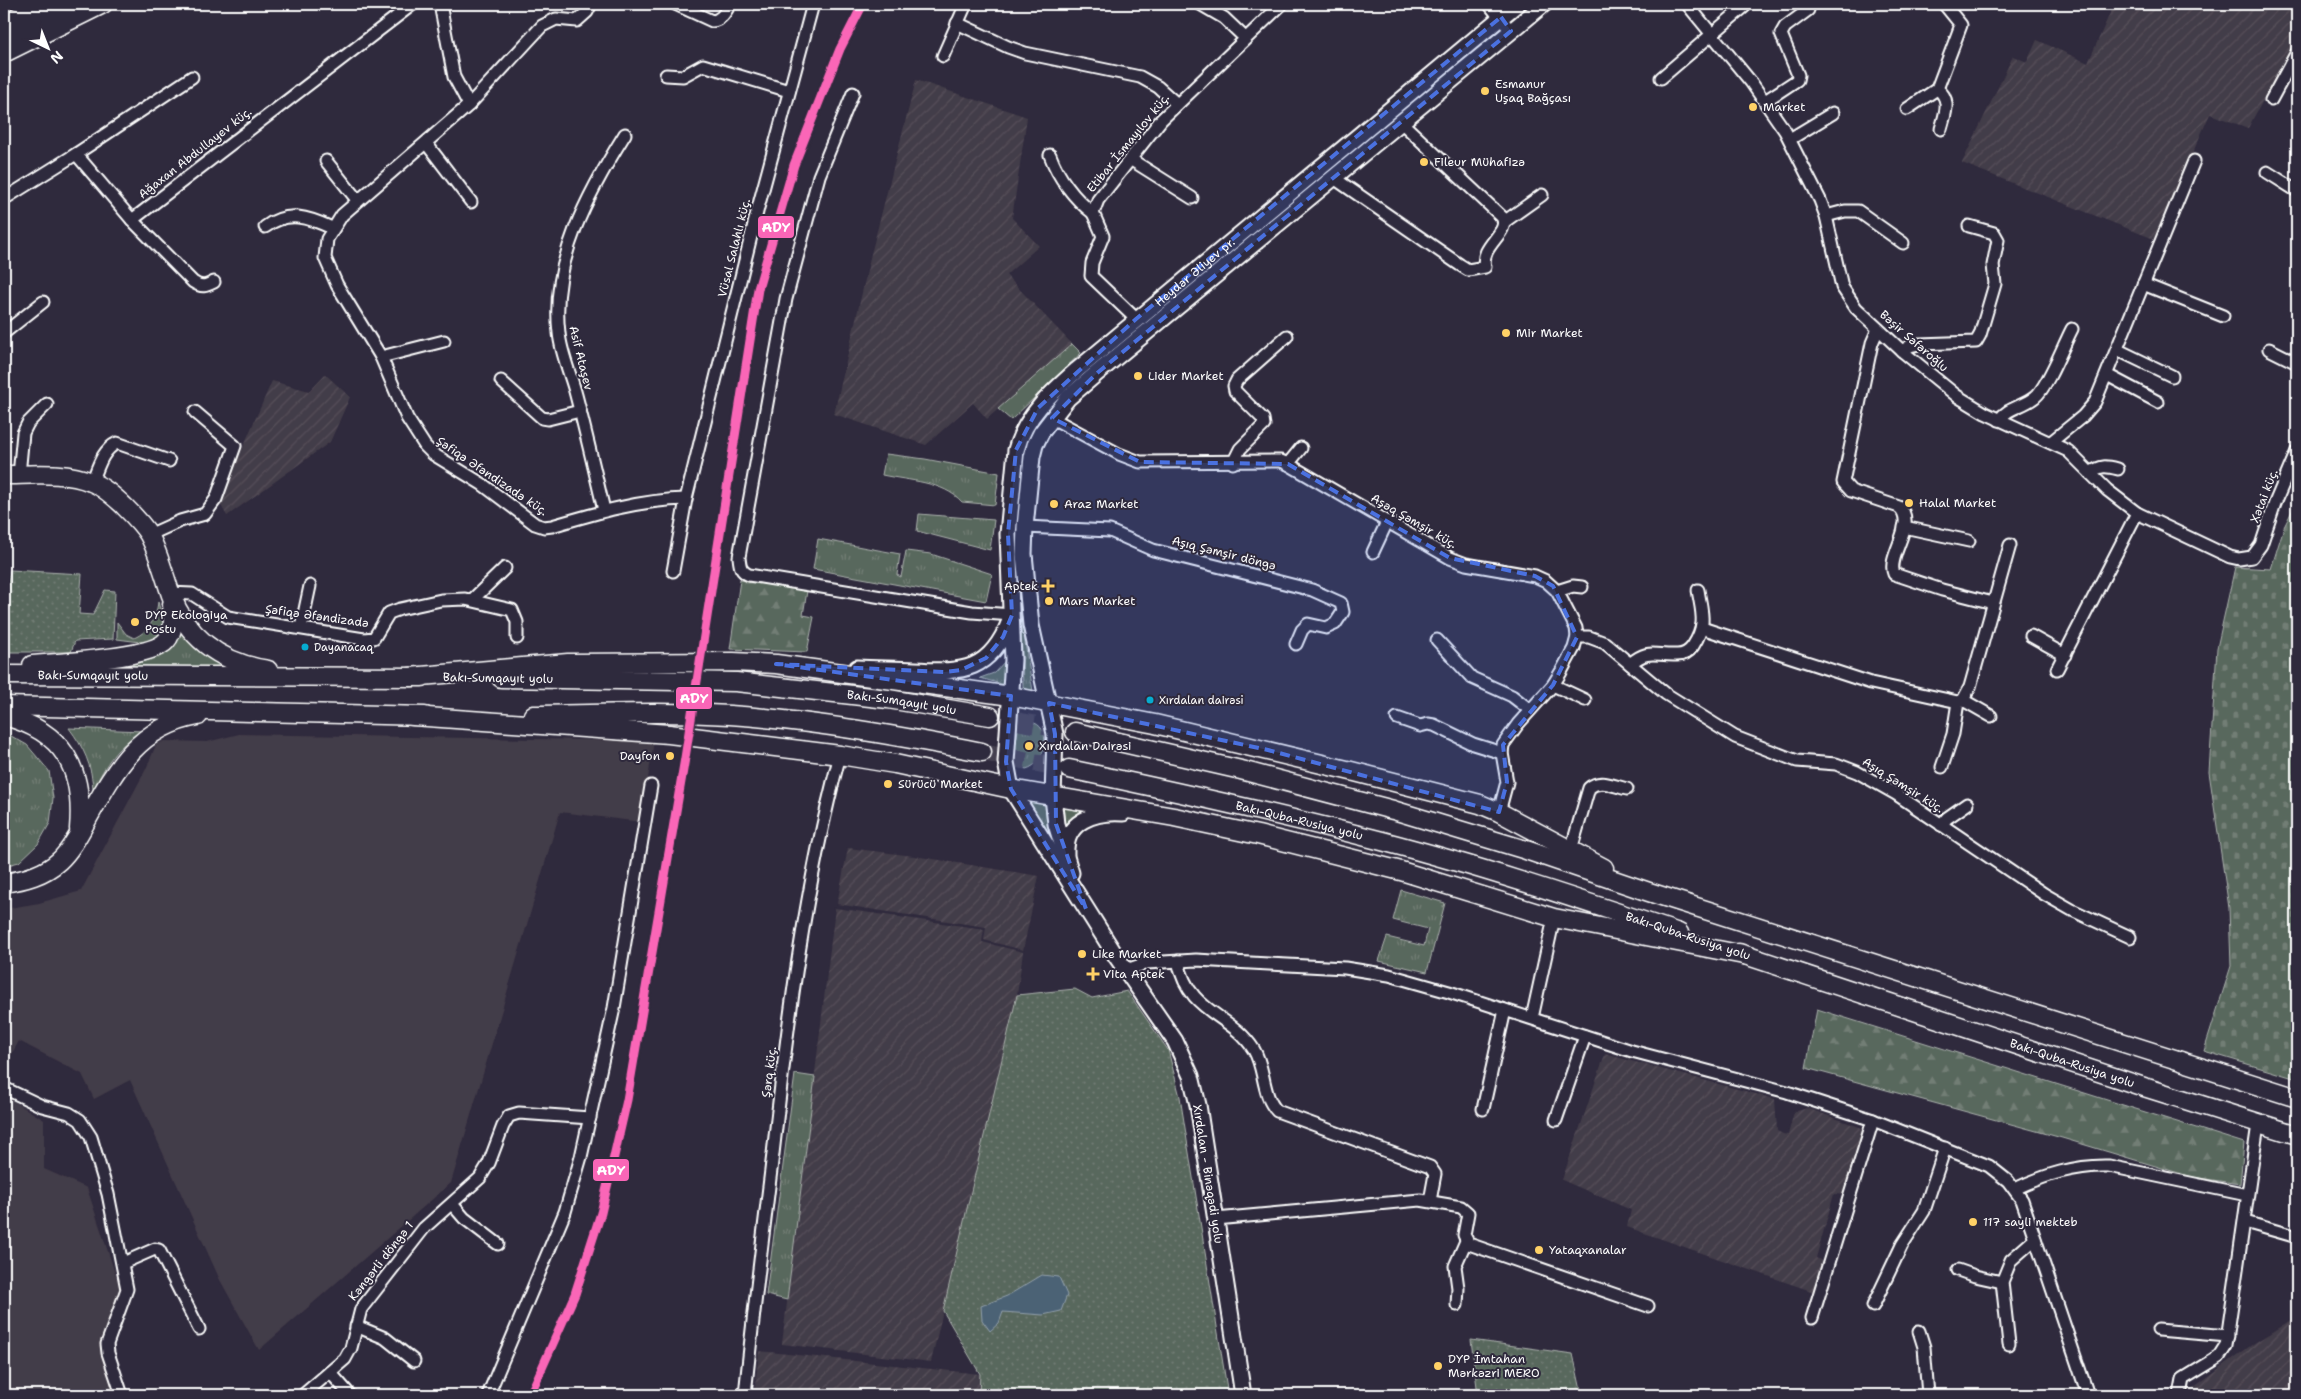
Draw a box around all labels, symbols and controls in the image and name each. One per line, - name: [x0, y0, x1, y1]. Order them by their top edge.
- north arrow: [22, 22, 72, 72]
- text: N: [47, 47, 67, 68]
- place label: Esmanur Uşaq Bağçası: [1495, 76, 1571, 106]
- marker: Esmanur Uşaq Bağçası: [1479, 85, 1491, 97]
- street label: Etibar İsmayılov küç.: [1083, 90, 1173, 196]
- place label: Market: [1763, 99, 1805, 115]
- marker: Market: [1747, 101, 1759, 113]
- street label: Ağaxan Abdullayev küç.: [135, 104, 255, 202]
- place label: Fileur Mühafizə: [1434, 154, 1525, 170]
- marker: Fileur Mühafizə: [1418, 156, 1430, 168]
- street label: Vüsal Salahlı küç.: [714, 197, 754, 299]
- line badge: ADY: [757, 215, 795, 239]
- text: ADY: [762, 218, 791, 236]
- street label: Heydər Əliyev pr.: [1151, 234, 1238, 310]
- street label: Bəşir Səfəroğlu: [1876, 307, 1952, 375]
- street label: Asif Ataşev: [565, 324, 597, 392]
- place label: Mir Market: [1516, 325, 1583, 341]
- marker: Mir Market: [1500, 327, 1512, 339]
- place label: Lider Market: [1148, 368, 1224, 384]
- marker: Lider Market: [1132, 370, 1144, 382]
- street label: Şəfiqə Əfəndizadə küç.: [433, 433, 551, 519]
- street label: Xətai küç.: [2246, 467, 2282, 525]
- street label: Aşəq Şəmşir küç.: [1368, 490, 1460, 552]
- place label: Halal Market: [1919, 495, 1996, 511]
- place label: Araz Market: [1064, 496, 1139, 512]
- marker: Halal Market: [1903, 497, 1915, 509]
- marker: Araz Market: [1048, 498, 1060, 510]
- street label: Aşıq Şəmşir döngə: [1170, 532, 1278, 574]
- place label: Aptek: [1004, 578, 1038, 594]
- marker: Aptek: [1042, 580, 1054, 592]
- place label: Mars Market: [1059, 593, 1135, 609]
- marker: Mars Market: [1043, 595, 1055, 607]
- street label: Şəfiqə Əfəndizadə: [264, 601, 370, 631]
- place label: DYP Ekologiya Postu: [145, 607, 228, 637]
- marker: DYP Ekologiya Postu: [129, 616, 141, 628]
- place label: Dayanacaq: [314, 640, 374, 655]
- marker: Dayanacaq: [300, 642, 310, 652]
- street label: Bakı-Sumqayıt yolu: [38, 667, 148, 684]
- street label: Bakı-Sumqayıt yolu: [443, 669, 553, 687]
- line badge: ADY: [675, 686, 713, 710]
- street label: Bakı-Sumqayıt yolu: [846, 686, 958, 718]
- text: ADY: [680, 689, 709, 707]
- place label: Xırdalan dairəsi: [1159, 693, 1244, 708]
- marker: Xırdalan dairəsi: [1145, 695, 1155, 705]
- place label: Xırdalan Dairəsi: [1039, 738, 1132, 754]
- marker: Xırdalan Dairəsi: [1023, 740, 1035, 752]
- place label: Dayfon: [620, 748, 660, 764]
- marker: Dayfon: [664, 750, 676, 762]
- street label: Aşıq Şəmşir küç.: [1859, 754, 1947, 816]
- place label: Sürücü Market: [898, 776, 983, 792]
- marker: Sürücü Market: [882, 778, 894, 790]
- street label: Bakı-Quba-Rusiya yolu: [1234, 798, 1365, 844]
- street label: Bakı-Quba-Rusiya yolu: [1624, 908, 1752, 964]
- place label: Like Market: [1092, 946, 1161, 962]
- marker: Like Market: [1076, 948, 1088, 960]
- place label: Vita Aptek: [1103, 966, 1165, 982]
- marker: Vita Aptek: [1087, 968, 1099, 980]
- street label: Bakı-Quba-Rusiya yolu: [2008, 1035, 2137, 1091]
- street label: Şərq küç.: [758, 1045, 780, 1099]
- street label: Xırdalan - Binəqədi yolu: [1189, 1103, 1227, 1245]
- line badge: ADY: [592, 1158, 630, 1182]
- text: ADY: [597, 1161, 626, 1179]
- place label: 117 sayli mekteb: [1983, 1214, 2078, 1230]
- marker: 117 sayli mekteb: [1967, 1216, 1979, 1228]
- street label: Kəngərli döngə 1: [345, 1218, 417, 1304]
- place label: Yataqxanalar: [1549, 1242, 1627, 1258]
- marker: Yataqxanalar: [1533, 1244, 1545, 1256]
- place label: DYP İmtahan Mərkəzri MERO: [1448, 1351, 1540, 1381]
- marker: DYP İmtahan Mərkəzri MERO: [1432, 1360, 1444, 1372]

